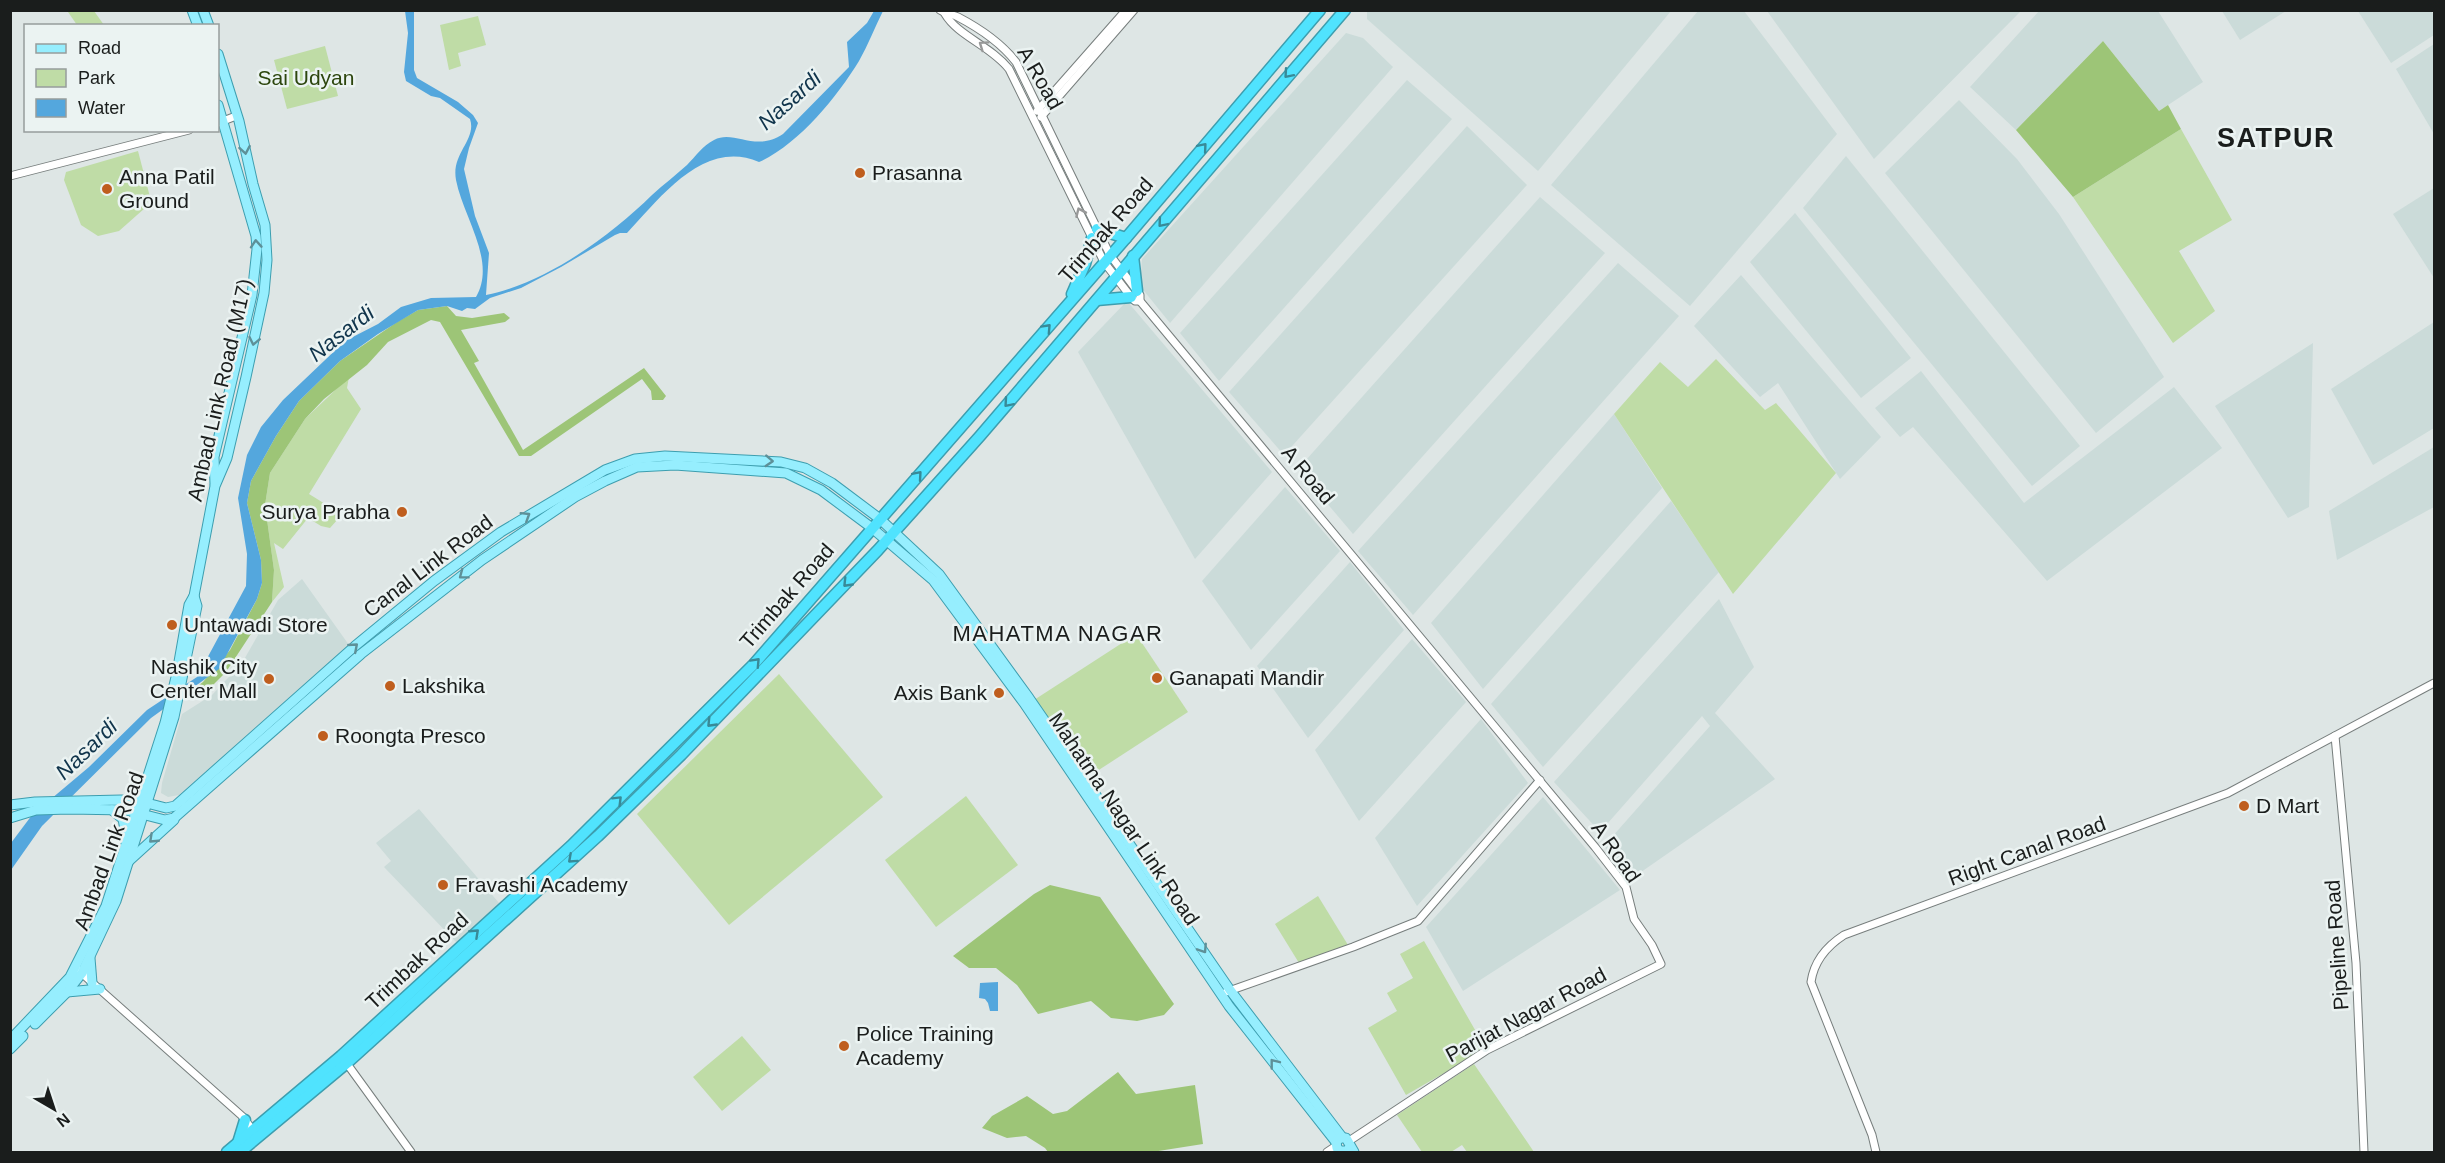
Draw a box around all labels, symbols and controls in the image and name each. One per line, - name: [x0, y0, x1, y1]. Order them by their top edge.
- legend: [24, 24, 219, 132]
- text: Road: [78, 38, 121, 58]
- one-way arrow: [979, 41, 990, 52]
- street label: A Road: [1013, 42, 1068, 113]
- water label: Nasardi: [753, 65, 827, 135]
- park label: Sai Udyan: [258, 66, 354, 89]
- one-way arrow: [1284, 67, 1295, 78]
- text: Park: [78, 68, 116, 88]
- text: Water: [78, 98, 125, 118]
- district label: SATPUR: [2217, 123, 2335, 153]
- one-way arrow: [1196, 143, 1207, 154]
- one-way arrow: [238, 145, 251, 155]
- place label: Prasanna: [872, 161, 962, 184]
- place label: Anna Patil Ground: [119, 165, 215, 212]
- marker: Prasanna: [853, 166, 867, 180]
- street label: Trimbak Road: [1054, 173, 1157, 287]
- marker: Anna Patil Ground: [100, 182, 114, 196]
- one-way arrow: [1075, 207, 1087, 218]
- one-way arrow: [1158, 216, 1169, 227]
- one-way arrow: [250, 239, 263, 248]
- street label: Ambad Link Road (M17): [183, 276, 256, 503]
- water label: Nasardi: [304, 300, 380, 367]
- one-way arrow: [1040, 325, 1051, 335]
- one-way arrow: [248, 336, 261, 346]
- one-way arrow: [1004, 396, 1015, 407]
- street label: A Road: [1277, 441, 1339, 508]
- one-way arrow: [765, 455, 774, 468]
- one-way arrow: [911, 471, 922, 482]
- place label: Surya Prabha: [262, 500, 390, 523]
- marker: Surya Prabha: [395, 505, 409, 519]
- street label: Canal Link Road: [359, 510, 497, 622]
- one-way arrow: [520, 512, 530, 524]
- street label: Trimbak Road: [735, 539, 838, 653]
- one-way arrow: [458, 567, 469, 578]
- one-way arrow: [843, 576, 854, 586]
- place label: Untawadi Store: [184, 613, 328, 636]
- marker: Untawadi Store: [165, 618, 179, 632]
- district label: MAHATMA NAGAR: [952, 621, 1164, 646]
- one-way arrow: [347, 643, 358, 654]
- place label: Nashik City Center Mall: [150, 655, 257, 702]
- one-way arrow: [748, 658, 759, 669]
- place label: Ganapati Mandir: [1169, 666, 1324, 689]
- marker: Ganapati Mandir: [1150, 671, 1164, 685]
- marker: Nashik City Center Mall: [262, 672, 276, 686]
- place label: Lakshika: [402, 674, 485, 697]
- marker: Lakshika: [383, 679, 397, 693]
- place label: Axis Bank: [894, 681, 987, 704]
- marker: Axis Bank: [992, 686, 1006, 700]
- street label: Mahatma Nagar Link Road: [1045, 708, 1204, 929]
- water label: Nasardi: [50, 713, 123, 785]
- one-way arrow: [708, 715, 719, 726]
- place label: Roongta Presco: [335, 724, 486, 747]
- marker: Roongta Presco: [316, 729, 330, 743]
- street label: Ambad Link Road: [69, 768, 148, 933]
- place label: D Mart: [2256, 794, 2319, 817]
- one-way arrow: [611, 796, 621, 807]
- marker: D Mart: [2237, 799, 2251, 813]
- street label: Right Canal Road: [1945, 811, 2109, 890]
- street label: A Road: [1587, 817, 1646, 887]
- one-way arrow: [150, 832, 160, 843]
- one-way arrow: [568, 852, 579, 863]
- place label: Fravashi Academy: [455, 873, 628, 896]
- marker: Fravashi Academy: [436, 878, 450, 892]
- street label: Pipeline Road: [2320, 879, 2353, 1011]
- street label: Trimbak Road: [361, 908, 472, 1014]
- one-way arrow: [468, 929, 479, 940]
- one-way arrow: [1196, 943, 1207, 954]
- street label: Parijat Nagar Road: [1442, 962, 1610, 1067]
- place label: Police Training Academy: [856, 1022, 994, 1069]
- marker: Police Training Academy: [837, 1039, 851, 1053]
- one-way arrow: [1270, 1059, 1281, 1070]
- north arrow: [24, 1079, 84, 1139]
- text: N: [53, 1110, 73, 1131]

